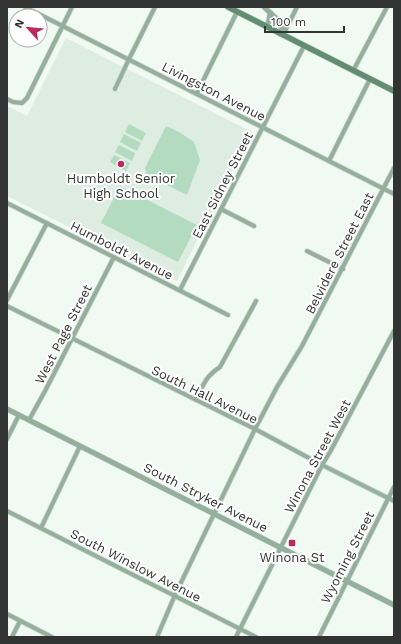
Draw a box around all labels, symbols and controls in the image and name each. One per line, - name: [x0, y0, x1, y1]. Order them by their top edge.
- north arrow: [8, 8, 48, 48]
- scale bar: [265, 8, 344, 34]
- text: 100 m: [271, 15, 306, 29]
- text: N: [12, 17, 27, 30]
- street label: Livingston Avenue: [159, 59, 268, 124]
- street label: East Sidney Street: [189, 129, 256, 241]
- marker: Humboldt Senior High School: [116, 159, 126, 169]
- place label: Humboldt Senior High School: [67, 171, 175, 201]
- street label: Belvidere Street East: [302, 190, 377, 316]
- street label: Humboldt Avenue: [68, 218, 176, 283]
- street label: West Page Street: [32, 282, 95, 386]
- street label: South Hall Avenue: [149, 362, 260, 427]
- street label: Winona Street West: [281, 396, 354, 516]
- street label: South Stryker Avenue: [141, 460, 270, 535]
- street label: Wyoming Street: [318, 508, 377, 606]
- street label: South Winslow Avenue: [68, 526, 204, 605]
- marker: Winona St: [287, 538, 297, 548]
- place label: Winona St: [259, 550, 325, 565]

